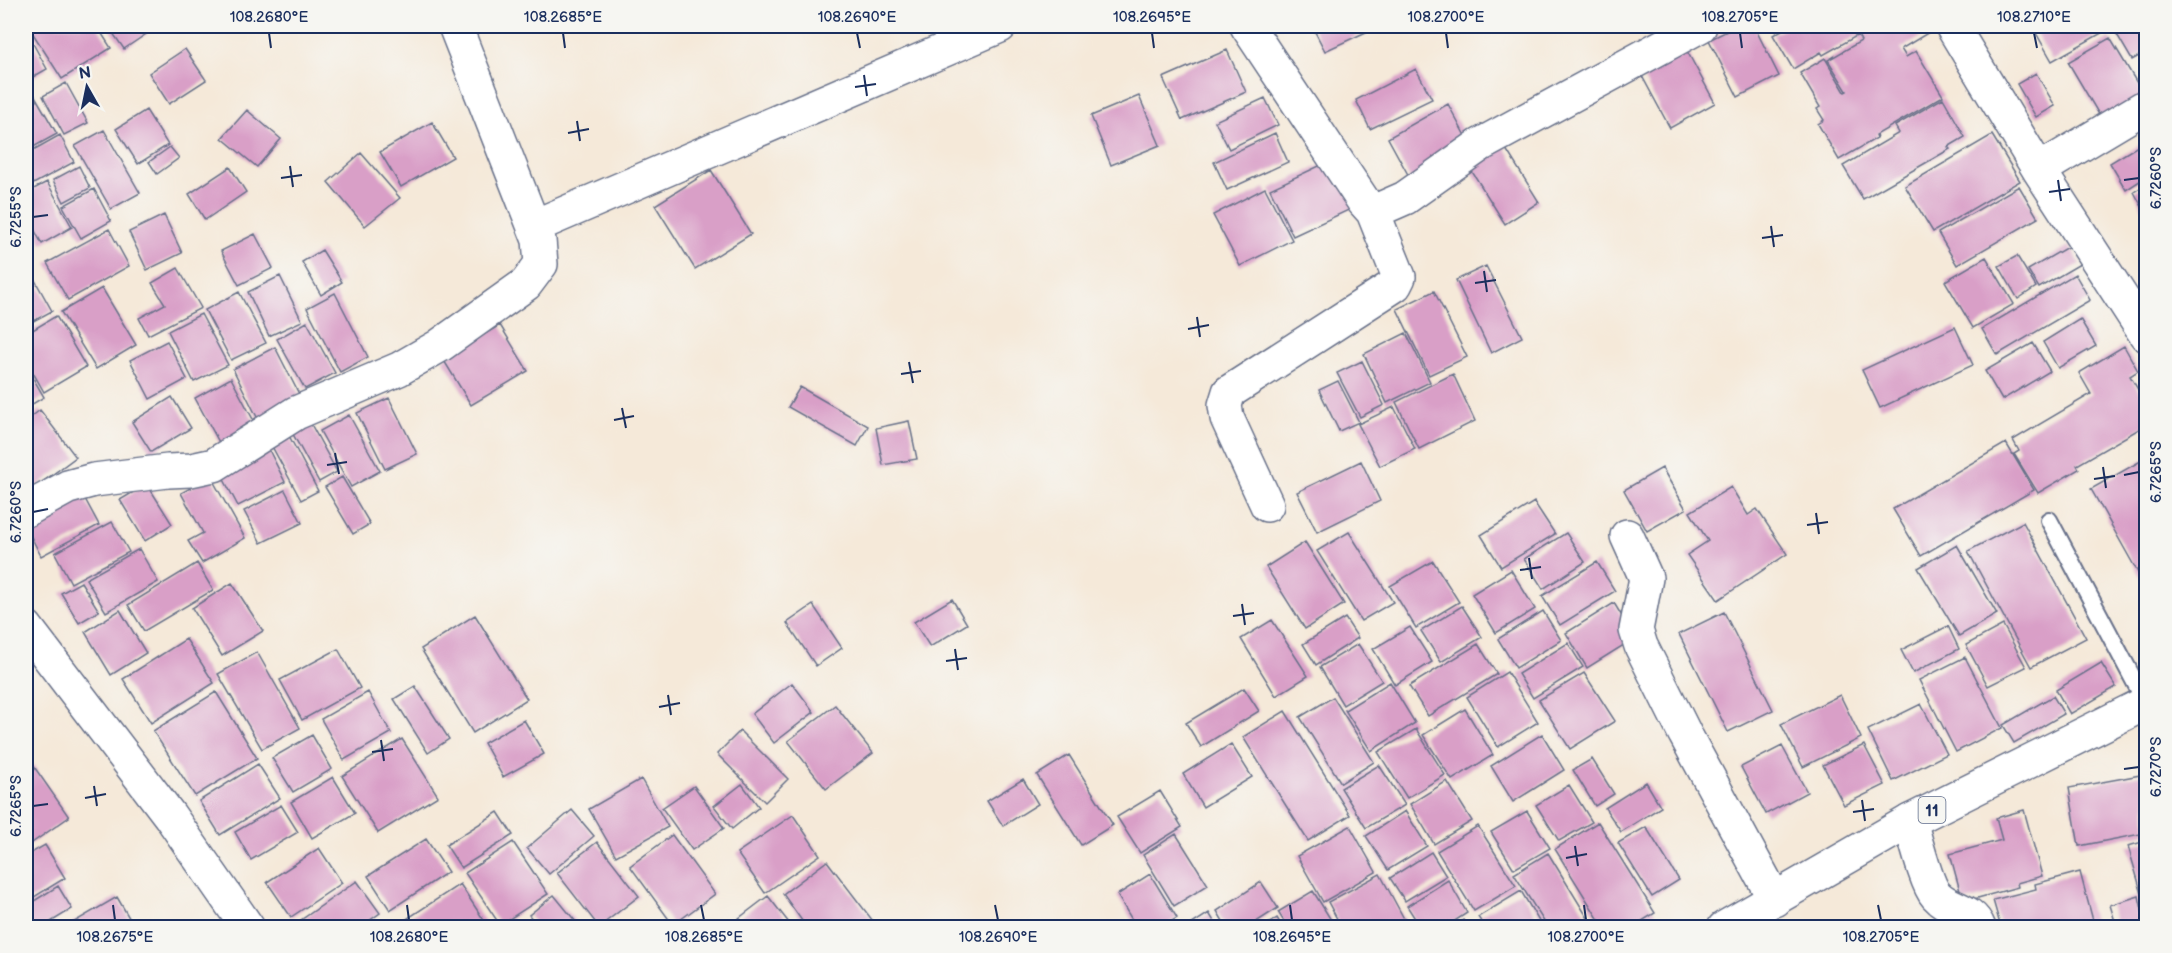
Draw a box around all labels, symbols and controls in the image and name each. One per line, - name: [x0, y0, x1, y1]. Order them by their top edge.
- text: 108.2680°E: [230, 8, 308, 27]
- text: 108.2685°E: [524, 8, 602, 27]
- text: 108.2690°E: [818, 8, 896, 27]
- text: 108.2695°E: [1113, 8, 1191, 27]
- text: 108.2700°E: [1408, 8, 1485, 27]
- text: 108.2705°E: [1702, 8, 1778, 27]
- text: 108.2710°E: [1997, 8, 2071, 27]
- north arrow: [57, 57, 117, 117]
- text: N: [77, 63, 92, 84]
- text: 6.7260°S: [2147, 147, 2166, 209]
- text: 6.7255°S: [7, 186, 26, 248]
- text: 6.7265°S: [2147, 441, 2166, 503]
- text: 6.7260°S: [7, 481, 26, 543]
- text: 6.7270°S: [2147, 737, 2166, 797]
- text: 6.7265°S: [7, 775, 26, 837]
- road number: 11: [1918, 797, 1946, 823]
- text: 108.2675°E: [77, 928, 154, 947]
- text: 108.2680°E: [370, 928, 448, 947]
- text: 108.2685°E: [665, 928, 743, 947]
- text: 108.2690°E: [959, 928, 1037, 947]
- text: 108.2695°E: [1253, 928, 1331, 947]
- text: 108.2700°E: [1548, 928, 1625, 947]
- text: 108.2705°E: [1843, 928, 1919, 947]

